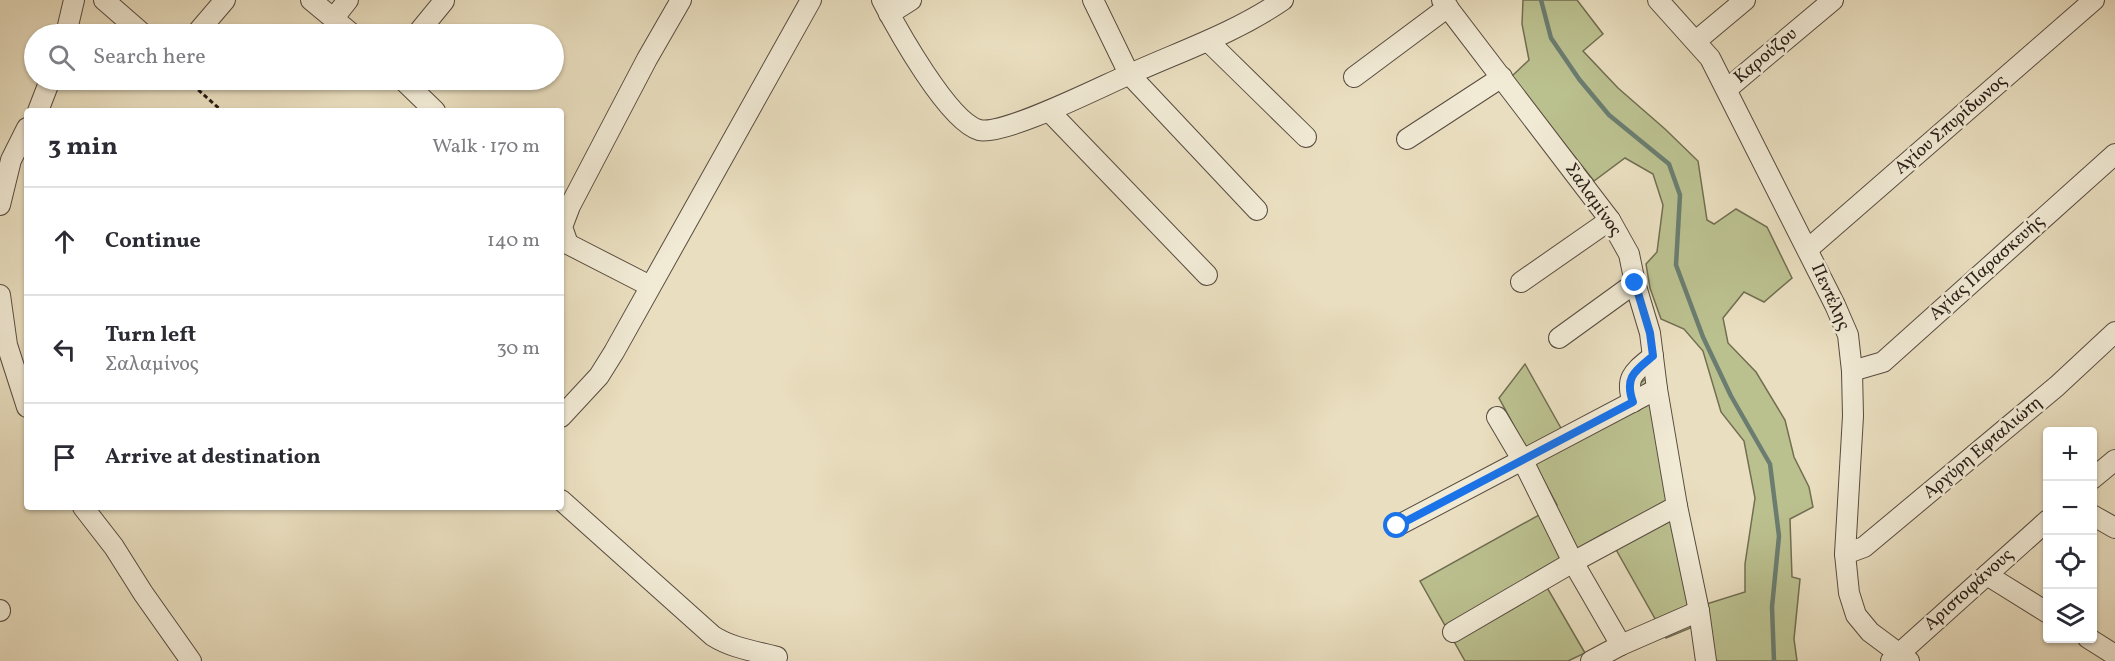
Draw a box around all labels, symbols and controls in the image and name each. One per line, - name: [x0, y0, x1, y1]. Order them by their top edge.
- street label: Καρούζου: [1729, 22, 1803, 90]
- search box: [24, 24, 564, 90]
- icon: search: [45, 41, 78, 74]
- text: Search here: [93, 42, 206, 73]
- street label: Αγίου Σπυρίδωνος: [1889, 69, 2013, 181]
- text: 3 min: [48, 129, 118, 165]
- text: Walk · 170 m: [432, 133, 540, 161]
- street label: Σαλαμίνος: [1559, 158, 1627, 242]
- street label: Αγίας Παρασκευής: [1924, 209, 2050, 327]
- icon: ahead: [48, 225, 81, 258]
- text: Continue: [105, 226, 201, 257]
- text: 140 m: [487, 227, 540, 255]
- street label: Πεντέλης: [1804, 260, 1856, 334]
- route end: [1621, 269, 1647, 295]
- text: Turn left: [105, 320, 196, 351]
- icon: left: [48, 333, 81, 366]
- text: 30 m: [496, 335, 540, 363]
- text: Σαλαμίνος: [105, 351, 199, 379]
- street label: Αργύρη Εφταλιώτη: [1918, 391, 2048, 505]
- map controls: [2043, 427, 2097, 643]
- button: +: [2043, 427, 2097, 481]
- icon: arrive: [48, 441, 81, 474]
- text: Arrive at destination: [105, 442, 321, 473]
- button: −: [2043, 481, 2097, 535]
- route start: [1383, 512, 1409, 538]
- button: locate: [2043, 535, 2097, 589]
- street label: Αριστοφάνους: [1919, 543, 2019, 637]
- button: layers: [2043, 589, 2097, 643]

